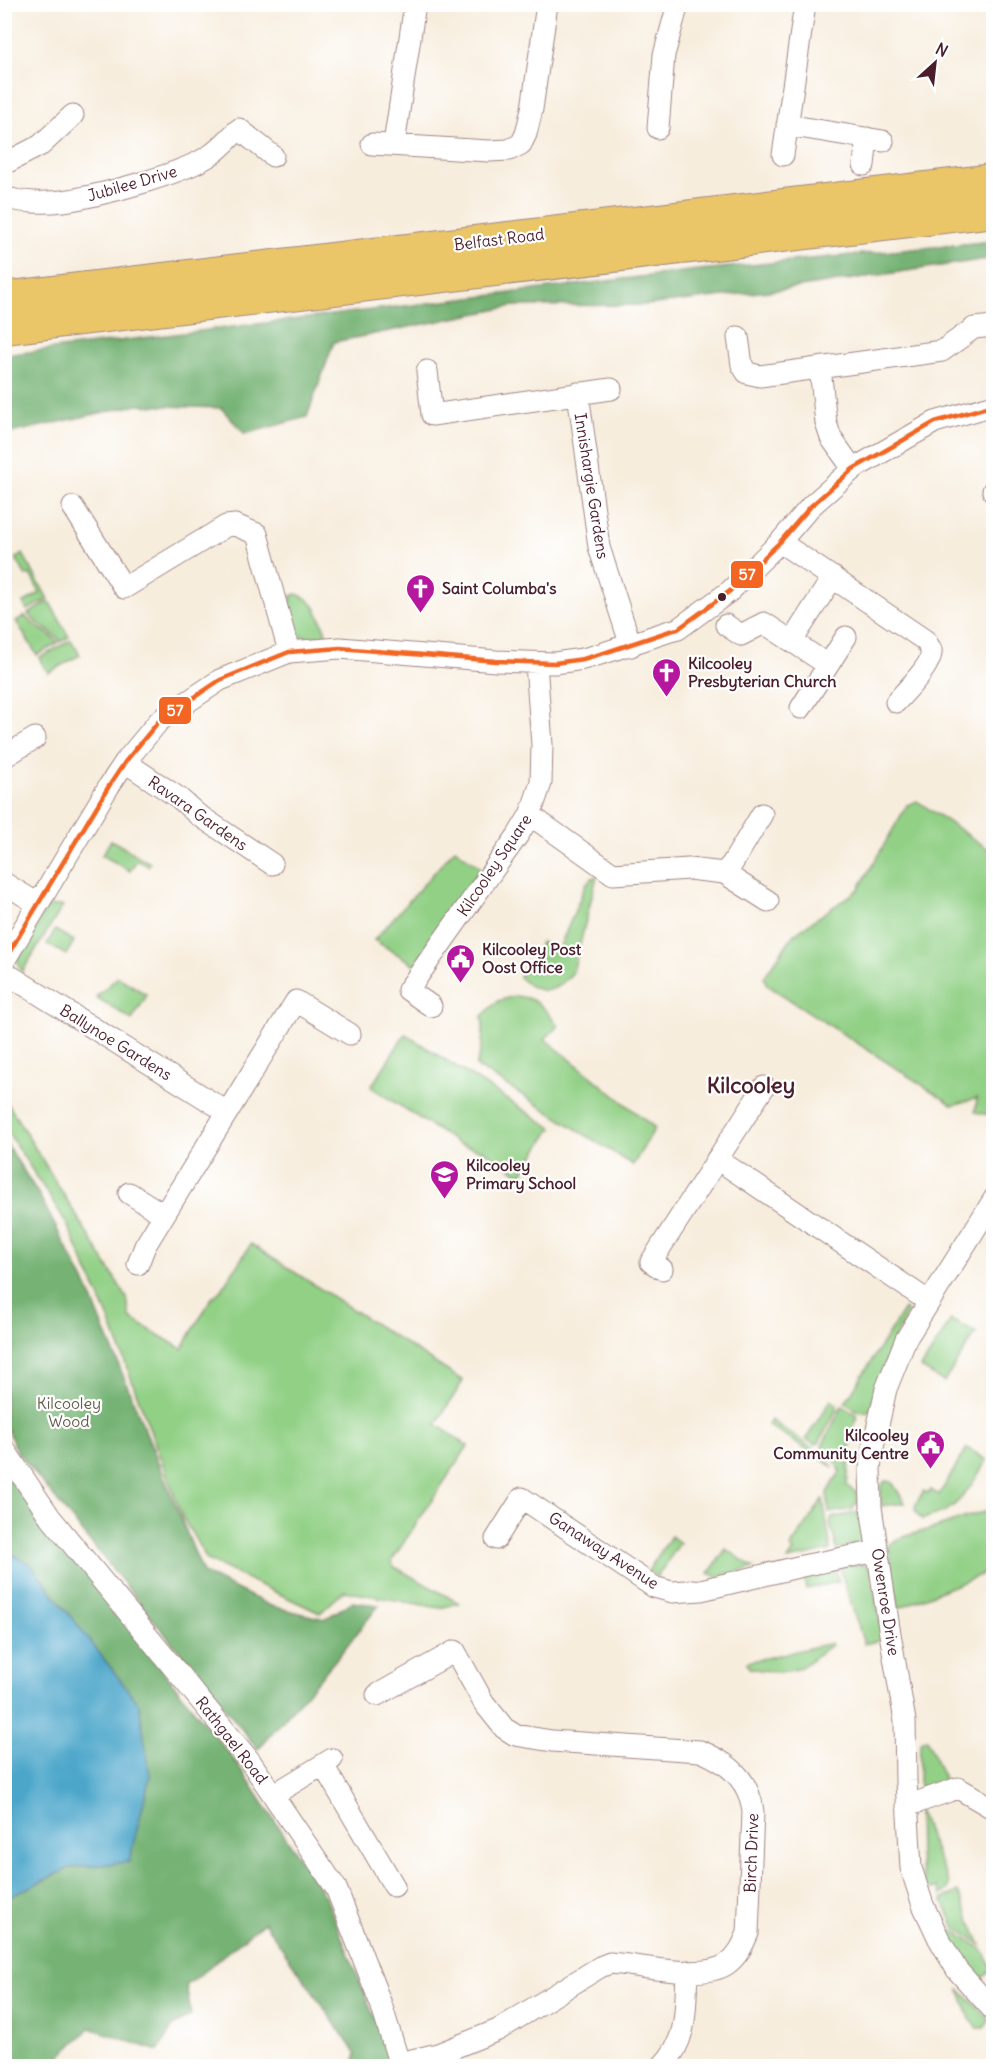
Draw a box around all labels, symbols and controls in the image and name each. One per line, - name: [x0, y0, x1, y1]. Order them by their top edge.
- north arrow: [905, 33, 965, 93]
- text: N: [932, 38, 951, 61]
- street label: Jubilee Drive: [85, 161, 179, 205]
- street label: Belfast Road: [453, 224, 545, 254]
- street label: Innishargie Gardens: [571, 412, 613, 560]
- line badge: 57: [730, 560, 764, 589]
- text: 57: [738, 564, 756, 584]
- church icon: Saint Columba's: [405, 572, 437, 614]
- place label: Saint Columba's: [442, 578, 557, 598]
- unlabelled marker: [716, 591, 728, 603]
- place label: Kilcooley Presbyterian Church: [688, 653, 836, 692]
- church icon: Kilcooley Presbyterian Church: [651, 656, 683, 698]
- line badge: 57: [158, 696, 192, 725]
- text: 57: [166, 700, 184, 720]
- street label: Ravara Gardens: [144, 771, 252, 855]
- street label: Kilcooley Square: [452, 810, 536, 920]
- place label: Kilcooley Post Oost Office: [482, 939, 582, 977]
- public building icon: Kilcooley Post Oost Office: [445, 942, 477, 984]
- street label: Ballynoe Gardens: [56, 1000, 176, 1084]
- district label: Kilcooley: [707, 1071, 795, 1099]
- place label: Kilcooley Primary School: [466, 1155, 576, 1194]
- school or university icon: Kilcooley Primary School: [429, 1158, 461, 1200]
- park label: Kilcooley Wood: [37, 1393, 101, 1431]
- place label: Kilcooley Community Centre: [773, 1425, 909, 1464]
- public building icon: Kilcooley Community Centre: [914, 1428, 946, 1470]
- street label: Ganaway Avenue: [545, 1507, 663, 1593]
- street label: Owenroe Drive: [868, 1547, 904, 1657]
- street label: Rathgael Road: [192, 1692, 272, 1788]
- street label: Birch Drive: [740, 1813, 762, 1893]

